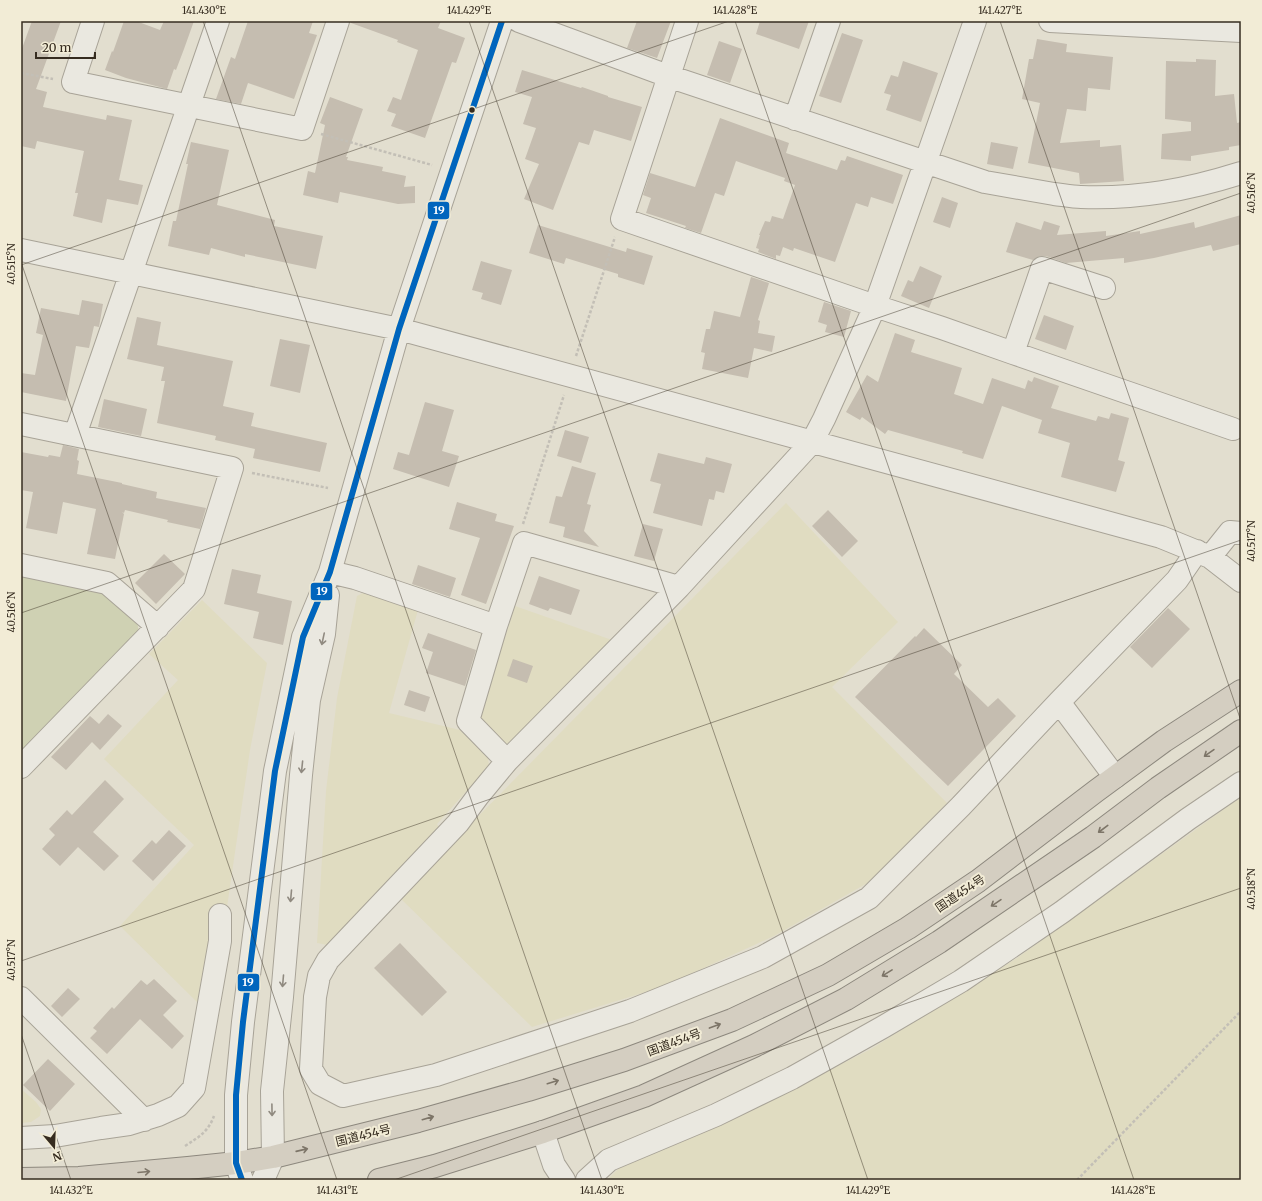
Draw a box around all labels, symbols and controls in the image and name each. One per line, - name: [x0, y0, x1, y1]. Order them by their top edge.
- text: 141.430°E: [182, 4, 227, 17]
- text: 141.429°E: [447, 4, 492, 17]
- text: 141.428°E: [713, 4, 758, 17]
- text: 141.427°E: [978, 4, 1023, 17]
- scale bar: [36, 34, 95, 60]
- text: 20 m: [42, 40, 71, 55]
- unlabelled marker: [467, 105, 477, 115]
- text: 40.516°N: [1245, 172, 1258, 213]
- line badge: 19: [427, 201, 450, 220]
- text: 19: [433, 203, 445, 217]
- text: 40.515°N: [5, 243, 18, 285]
- text: 40.517°N: [1245, 520, 1258, 562]
- line badge: 19: [310, 582, 333, 601]
- text: 19: [316, 584, 328, 598]
- text: 40.516°N: [5, 591, 18, 632]
- one-way arrow: [318, 632, 326, 645]
- one-way arrow: [1204, 749, 1215, 757]
- one-way arrow: [298, 760, 306, 773]
- one-way arrow: [1098, 825, 1109, 833]
- text: 40.518°N: [1245, 868, 1258, 910]
- street label: 国道454号: [932, 871, 988, 915]
- one-way arrow: [287, 890, 294, 903]
- one-way arrow: [991, 899, 1002, 907]
- text: 40.517°N: [5, 939, 18, 981]
- one-way arrow: [881, 970, 893, 978]
- line badge: 19: [237, 973, 260, 992]
- one-way arrow: [280, 974, 287, 987]
- text: 19: [242, 975, 254, 989]
- one-way arrow: [709, 1022, 721, 1030]
- street label: 国道454号: [645, 1025, 703, 1059]
- one-way arrow: [546, 1078, 559, 1085]
- one-way arrow: [269, 1103, 276, 1116]
- one-way arrow: [421, 1114, 434, 1121]
- street label: 国道454号: [334, 1121, 392, 1149]
- north arrow: [34, 1127, 74, 1167]
- one-way arrow: [295, 1146, 308, 1153]
- text: N: [51, 1148, 64, 1165]
- one-way arrow: [137, 1168, 150, 1175]
- text: 141.432°E: [49, 1184, 93, 1197]
- text: 141.431°E: [316, 1184, 358, 1197]
- text: 141.430°E: [580, 1184, 625, 1197]
- text: 141.429°E: [846, 1184, 891, 1197]
- text: 141.428°E: [1111, 1184, 1156, 1197]

